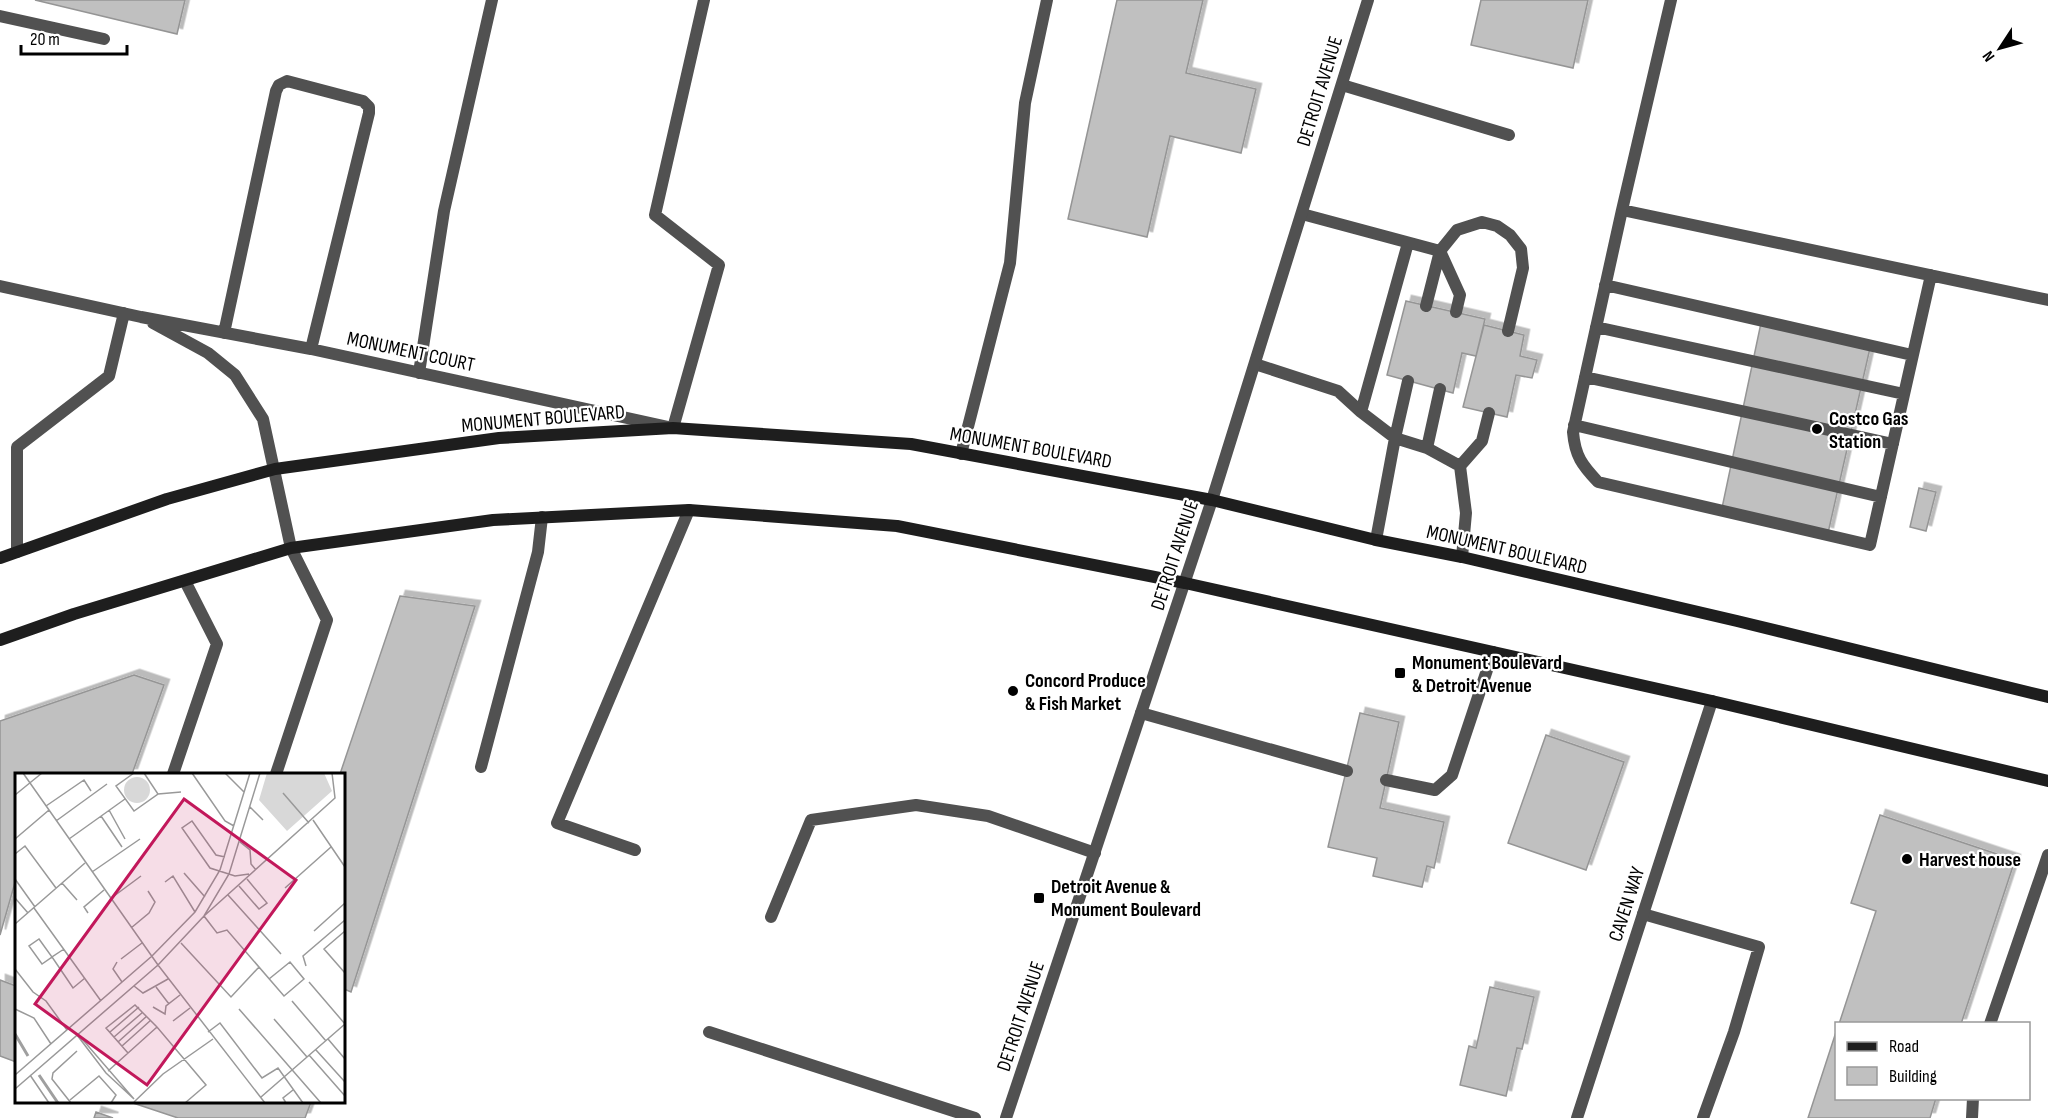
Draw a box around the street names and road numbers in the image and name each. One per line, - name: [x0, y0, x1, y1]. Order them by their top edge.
- street label: DETROIT AVENUE: [1292, 33, 1348, 149]
- street label: MONUMENT COURT: [345, 327, 477, 377]
- street label: MONUMENT BOULEVARD: [460, 400, 626, 438]
- street label: MONUMENT BOULEVARD: [948, 422, 1114, 474]
- street label: DETROIT AVENUE: [1146, 497, 1204, 613]
- street label: MONUMENT BOULEVARD: [1424, 520, 1589, 580]
- street label: CAVEN WAY: [1604, 863, 1650, 945]
- street label: DETROIT AVENUE: [992, 958, 1050, 1074]

